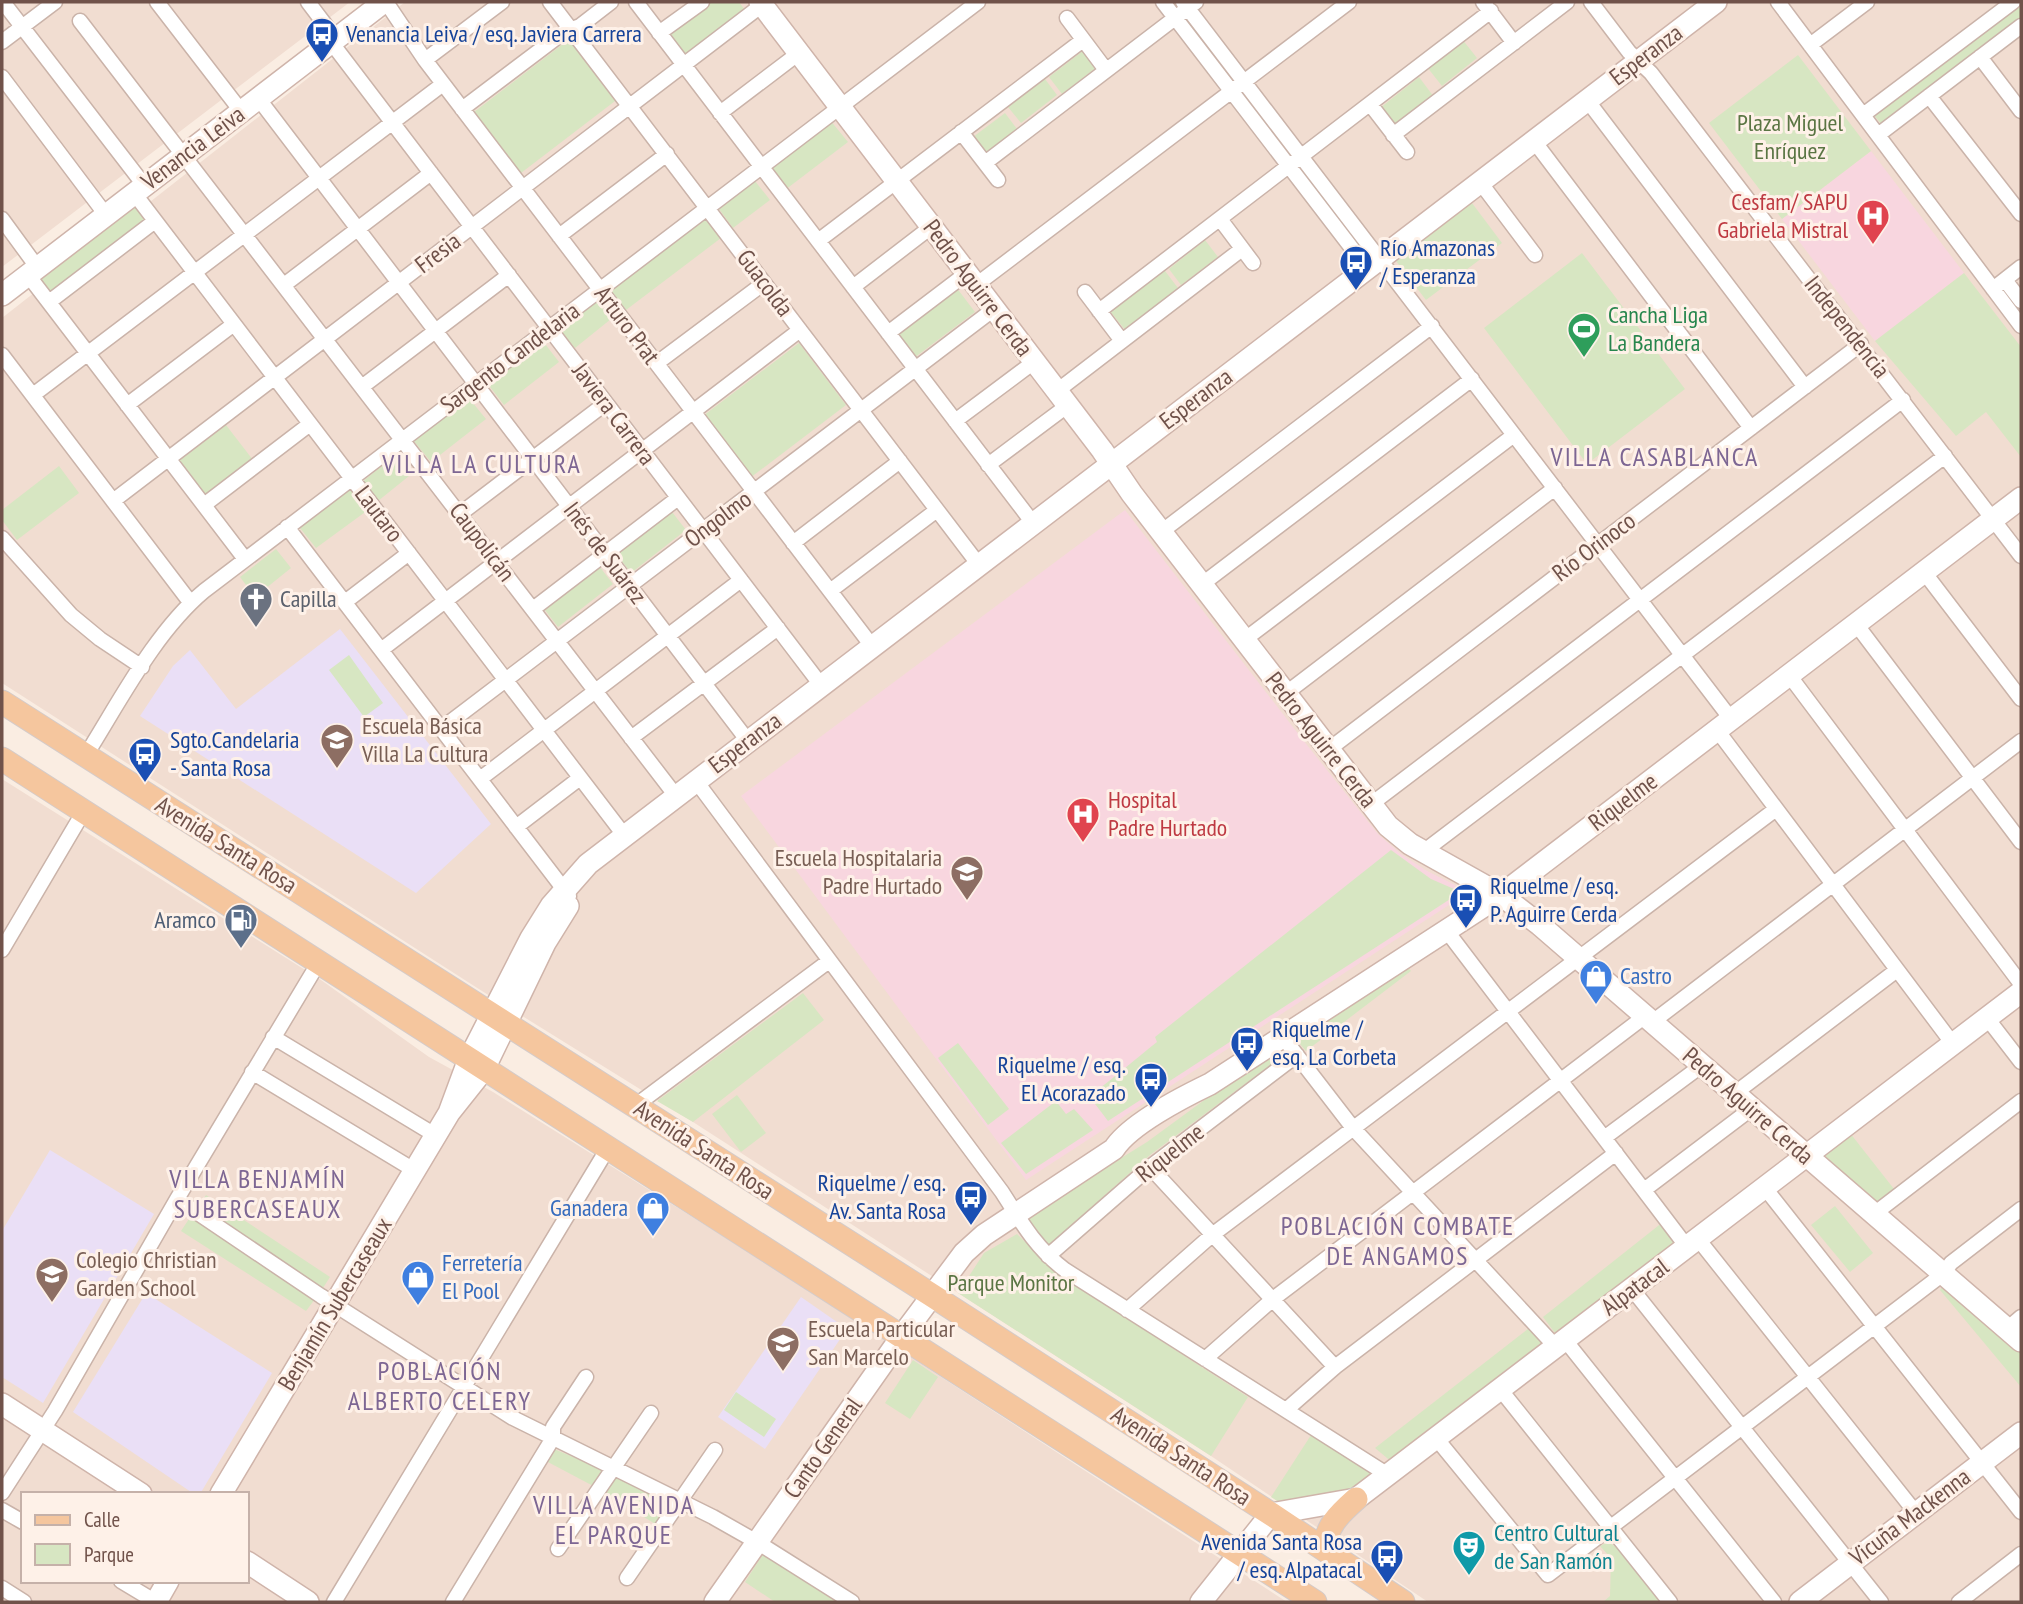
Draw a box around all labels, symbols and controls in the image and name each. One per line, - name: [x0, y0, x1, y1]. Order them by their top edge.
- bus stop icon: Venancia Leiva / esq. Javiera Carrera: [303, 15, 341, 64]
- street label: Esperanza: [1603, 17, 1688, 92]
- place label: Venancia Leiva / esq. Javiera Carrera: [345, 18, 642, 49]
- street label: Venancia Leiva: [134, 99, 251, 197]
- park label: Plaza Miguel Enríquez: [1737, 107, 1843, 166]
- place label: Cesfam/ SAPU Gabriela Mistral: [1717, 186, 1848, 245]
- hospital icon: Cesfam/ SAPU Gabriela Mistral: [1854, 197, 1892, 246]
- street label: Pedro Aguirre Cerda: [917, 213, 1040, 362]
- street label: Fresia: [409, 225, 467, 280]
- place label: Río Amazonas / Esperanza: [1379, 232, 1495, 291]
- street label: Guacolda: [730, 243, 801, 322]
- bus stop icon: Río Amazonas / Esperanza: [1337, 243, 1375, 292]
- street label: Independencia: [1798, 269, 1897, 384]
- street label: Arturo Prat: [588, 279, 667, 370]
- street label: Sargento Candelaria: [434, 295, 586, 420]
- place label: Cancha Liga La Bandera: [1608, 299, 1708, 358]
- sports icon: Cancha Liga La Bandera: [1565, 310, 1603, 359]
- street label: Javiera Carrera: [565, 355, 663, 471]
- street label: Esperanza: [1153, 361, 1238, 436]
- district label: VILLA CASABLANCA: [1550, 440, 1759, 473]
- district label: VILLA LA CULTURA: [381, 447, 582, 480]
- street label: Lautaro: [348, 479, 411, 548]
- street label: Ongolmo: [678, 483, 757, 554]
- street label: Caupolicán: [443, 496, 522, 587]
- street label: Inés de Suárez: [557, 496, 654, 610]
- street label: Río Orinoco: [1546, 505, 1642, 588]
- church icon: Capilla: [237, 580, 275, 629]
- place label: Capilla: [280, 583, 337, 614]
- street label: Pedro Aguirre Cerda: [1259, 666, 1384, 814]
- street label: Esperanza: [702, 705, 787, 780]
- place label: Escuela Básica Villa La Cultura: [361, 710, 488, 769]
- school or university icon: Escuela Básica Villa La Cultura: [318, 721, 356, 770]
- place label: Sgto.Candelaria - Santa Rosa: [170, 724, 299, 783]
- bus stop icon: Sgto.Candelaria - Santa Rosa: [126, 735, 164, 784]
- street label: Riquelme: [1582, 766, 1663, 838]
- place label: Hospital Padre Hurtado: [1108, 784, 1227, 843]
- street label: Avenida Santa Rosa: [150, 789, 303, 900]
- hospital icon: Hospital Padre Hurtado: [1064, 795, 1102, 844]
- place label: Escuela Hospitalaria Padre Hurtado: [775, 842, 942, 901]
- school or university icon: Escuela Hospitalaria Padre Hurtado: [948, 853, 986, 902]
- place label: Riquelme / esq. P. Aguirre Cerda: [1490, 870, 1618, 929]
- bus stop icon: Riquelme / esq. P. Aguirre Cerda: [1447, 881, 1485, 930]
- fuel station icon: Aramco: [222, 901, 260, 950]
- place label: Aramco: [154, 904, 216, 935]
- shop icon: Castro: [1577, 957, 1615, 1006]
- place label: Castro: [1620, 960, 1672, 991]
- place label: Riquelme / esq. La Corbeta: [1272, 1013, 1396, 1072]
- bus stop icon: Riquelme / esq. La Corbeta: [1228, 1024, 1266, 1073]
- street label: Pedro Aguirre Cerda: [1676, 1040, 1820, 1171]
- place label: Riquelme / esq. El Acorazado: [998, 1049, 1126, 1108]
- bus stop icon: Riquelme / esq. El Acorazado: [1132, 1060, 1170, 1109]
- street label: Avenida Santa Rosa: [628, 1093, 780, 1206]
- street label: Riquelme: [1129, 1116, 1210, 1189]
- district label: VILLA BENJAMÍN SUBERCASEAUX: [168, 1162, 347, 1225]
- place label: Riquelme / esq. Av. Santa Rosa: [818, 1167, 946, 1226]
- bus stop icon: Riquelme / esq. Av. Santa Rosa: [952, 1178, 990, 1227]
- shop icon: Ganadera: [634, 1189, 672, 1238]
- place label: Ganadera: [550, 1192, 628, 1223]
- district label: POBLACIÓN COMBATE DE ANGAMOS: [1281, 1209, 1515, 1272]
- street label: Benjamín Subercaseaux: [271, 1211, 399, 1396]
- place label: Colegio Christian Garden School: [76, 1244, 216, 1303]
- place label: Ferretería El Pool: [442, 1247, 523, 1306]
- street label: Alpatacal: [1595, 1251, 1675, 1322]
- school or university icon: Colegio Christian Garden School: [33, 1255, 71, 1304]
- shop icon: Ferretería El Pool: [399, 1258, 437, 1307]
- park label: Parque Monitor: [948, 1267, 1075, 1298]
- place label: Escuela Particular San Marcelo: [808, 1313, 955, 1372]
- school or university icon: Escuela Particular San Marcelo: [764, 1324, 802, 1373]
- district label: POBLACIÓN ALBERTO CELERY: [348, 1354, 532, 1417]
- street label: Canto General: [776, 1391, 869, 1504]
- street label: Avenida Santa Rosa: [1105, 1399, 1257, 1512]
- street label: Vicuña Mackenna: [1842, 1461, 1976, 1573]
- district label: VILLA AVENIDA EL PARQUE: [532, 1488, 695, 1551]
- legend: [21, 1492, 248, 1583]
- text: Calle: [84, 1506, 120, 1533]
- place label: Centro Cultural de San Ramón: [1494, 1517, 1619, 1576]
- place label: Avenida Santa Rosa / esq. Alpatacal: [1201, 1526, 1362, 1585]
- theatre icon: Centro Cultural de San Ramón: [1450, 1528, 1488, 1577]
- bus stop icon: Avenida Santa Rosa / esq. Alpatacal: [1368, 1537, 1406, 1586]
- text: Parque: [84, 1541, 134, 1568]

